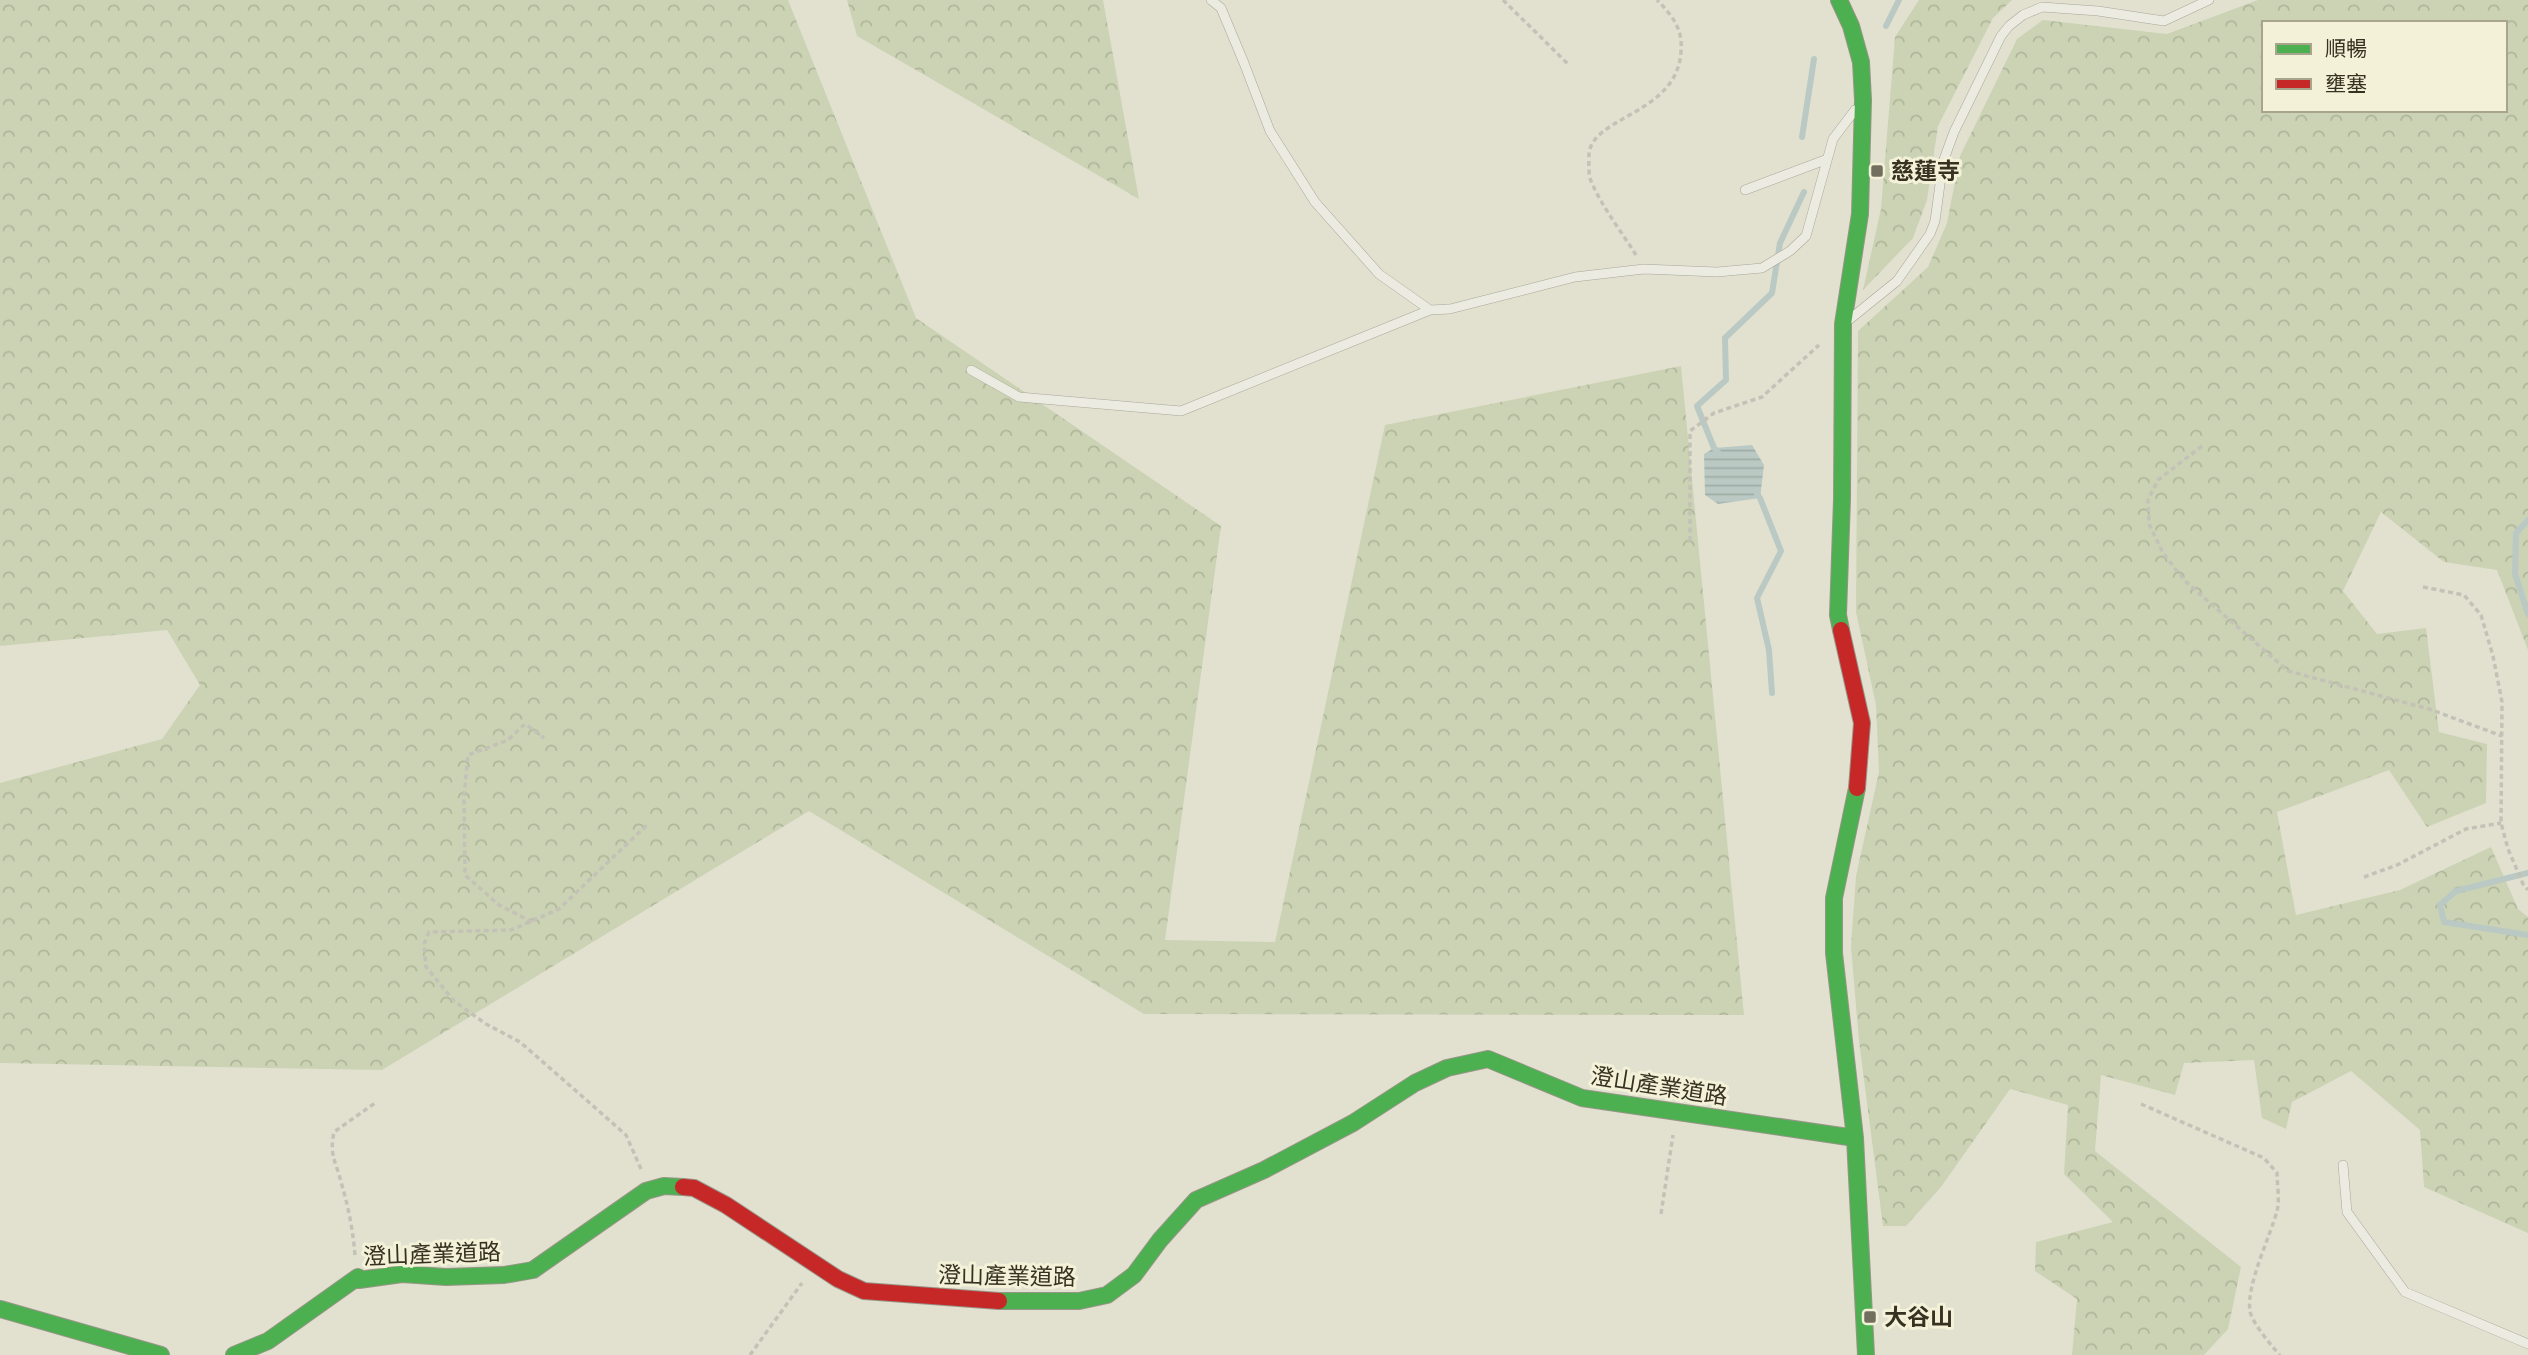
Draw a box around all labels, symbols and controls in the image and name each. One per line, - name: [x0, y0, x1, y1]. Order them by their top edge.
- legend: [2262, 21, 2507, 112]
- text: 順暢: [2325, 34, 2367, 62]
- text: 壅塞: [2325, 69, 2367, 97]
- place label: 慈蓮寺: [1891, 155, 1960, 185]
- marker: 慈蓮寺: [1869, 163, 1885, 179]
- street label: 澄山產業道路: [1589, 1059, 1730, 1111]
- street label: 澄山產業道路: [362, 1236, 501, 1270]
- street label: 澄山產業道路: [938, 1259, 1076, 1291]
- place label: 大谷山: [1884, 1301, 1953, 1331]
- marker: 大谷山: [1862, 1309, 1878, 1325]

